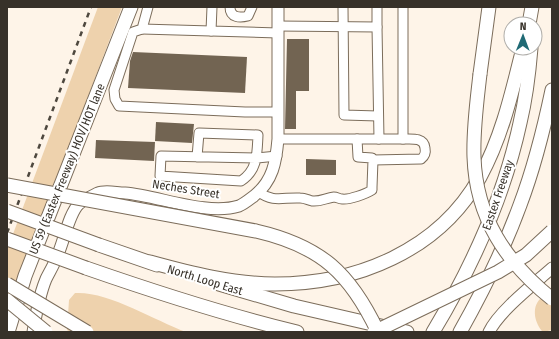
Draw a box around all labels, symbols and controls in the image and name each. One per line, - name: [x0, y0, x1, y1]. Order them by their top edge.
- north arrow: [503, 16, 543, 56]
- text: N: [520, 20, 527, 33]
- street label: US 59 (Eastex Freeway) HOV/HOT lane: [26, 81, 108, 256]
- street label: Eastex Freeway: [479, 157, 517, 232]
- street label: Neches Street: [151, 177, 221, 201]
- street label: North Loop East: [166, 262, 244, 298]

